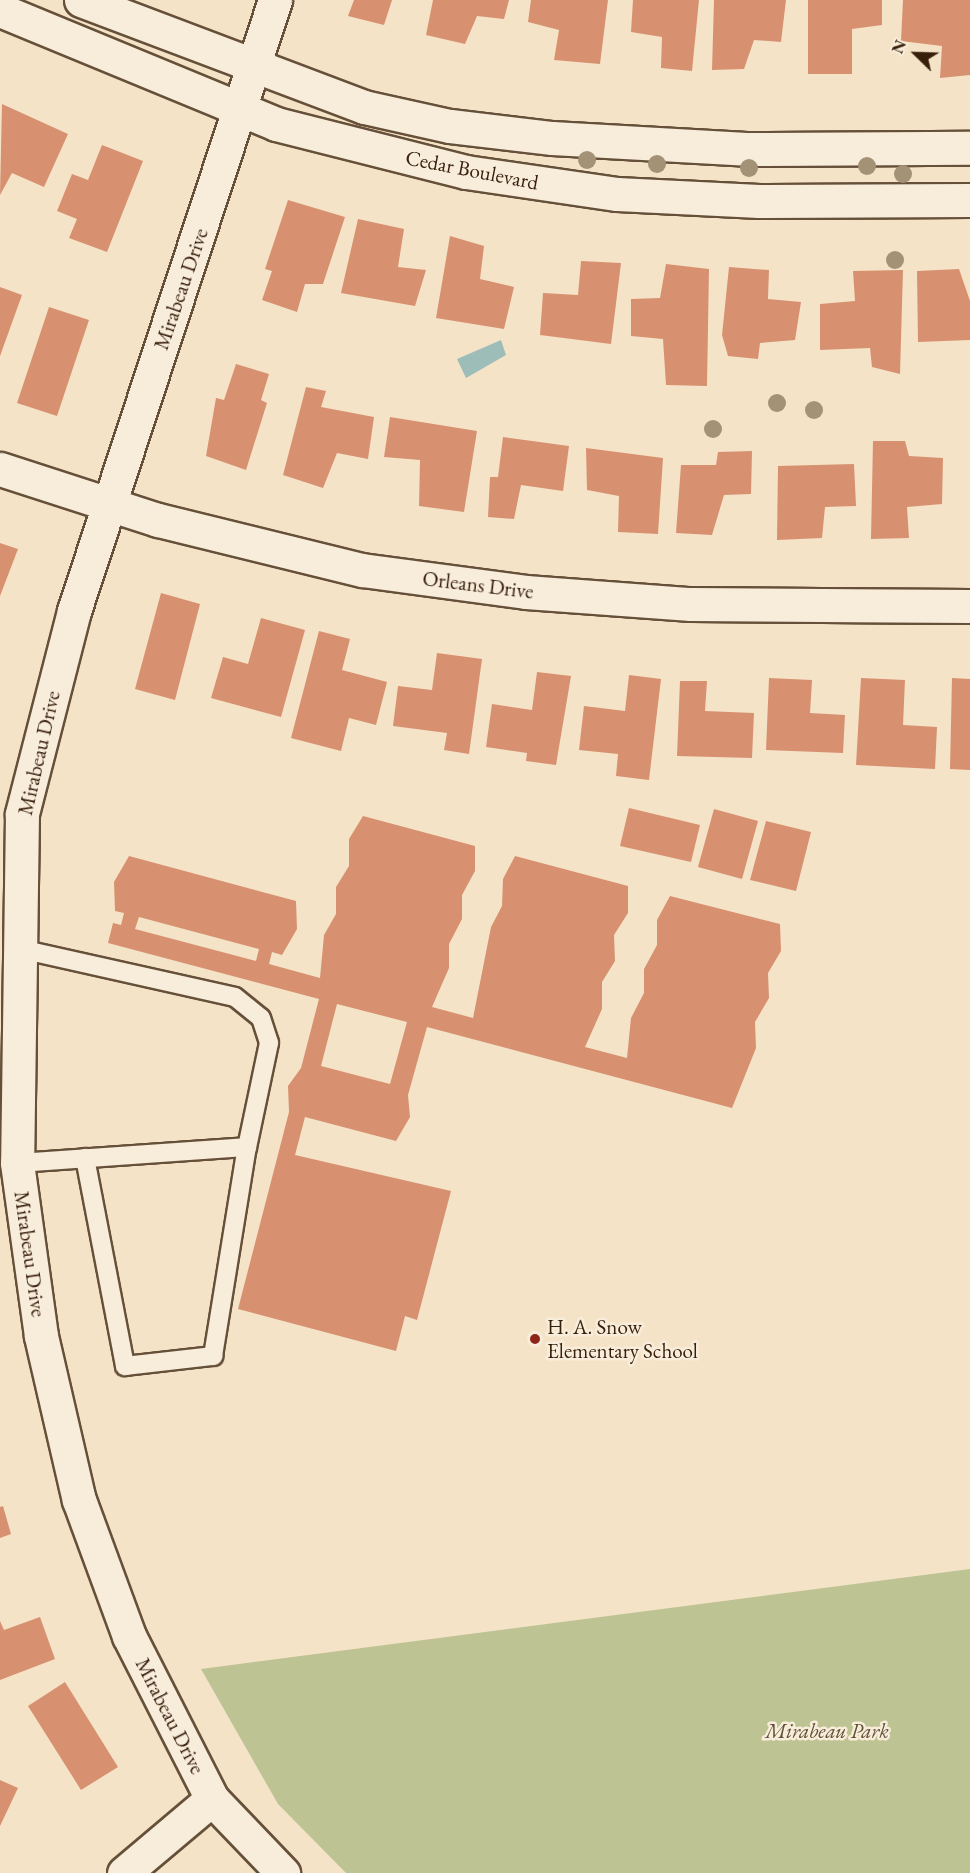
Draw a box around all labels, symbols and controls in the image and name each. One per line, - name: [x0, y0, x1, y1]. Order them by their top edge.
- north arrow: [886, 24, 946, 84]
- text: N: [887, 37, 911, 57]
- street label: Cedar Boulevard: [403, 145, 541, 195]
- street label: Mirabeau Drive: [148, 225, 214, 353]
- street label: Orleans Drive: [421, 566, 535, 604]
- street label: Mirabeau Drive: [12, 688, 66, 818]
- street label: Mirabeau Drive: [9, 1189, 51, 1319]
- place label: H. A. Snow Elementary School: [547, 1314, 698, 1364]
- marker: H. A. Snow Elementary School: [528, 1332, 542, 1346]
- street label: Mirabeau Drive: [130, 1654, 210, 1778]
- park label: Mirabeau Park: [765, 1718, 889, 1744]

